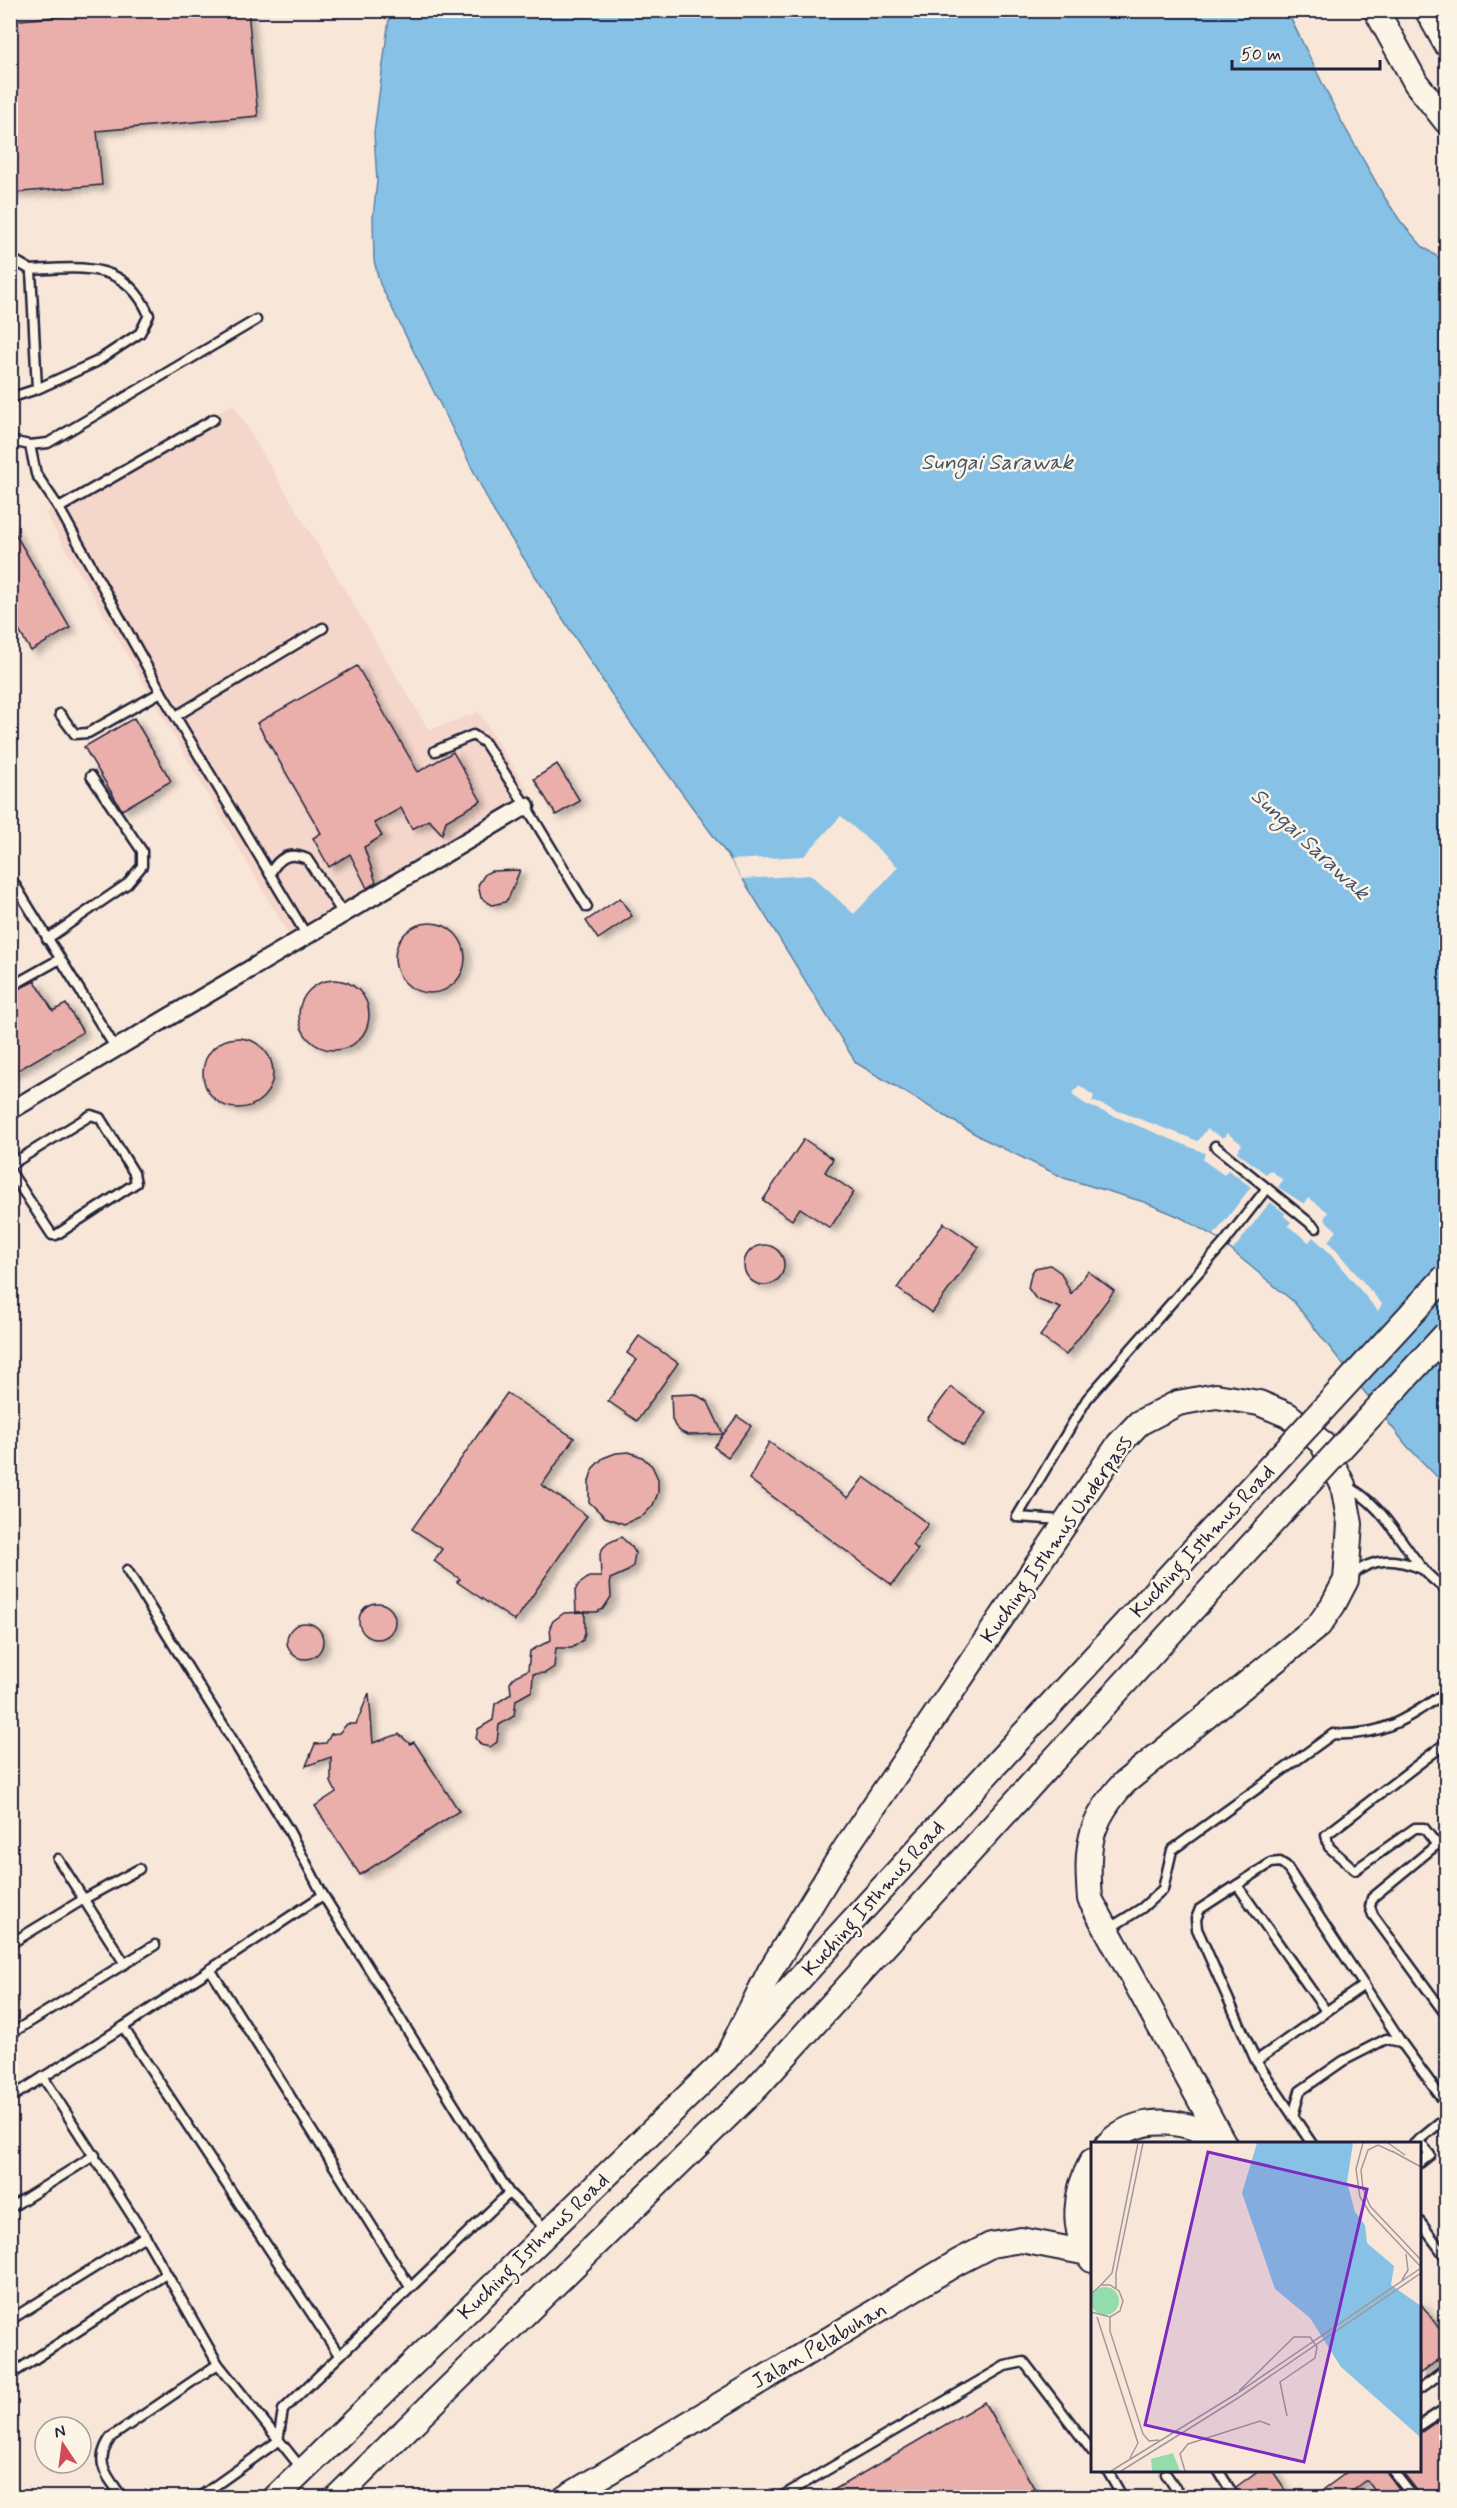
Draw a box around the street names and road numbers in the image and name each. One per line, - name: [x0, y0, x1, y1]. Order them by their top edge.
- street label: Kuching Isthmus Underpass: [974, 1430, 1141, 1650]
- street label: Kuching Isthmus Road: [1124, 1459, 1283, 1626]
- street label: Kuching Isthmus Road: [796, 1815, 953, 1984]
- street label: Kuching Isthmus Road: [452, 2167, 617, 2328]
- street label: Jalan Pelabuhan: [747, 2296, 892, 2396]

